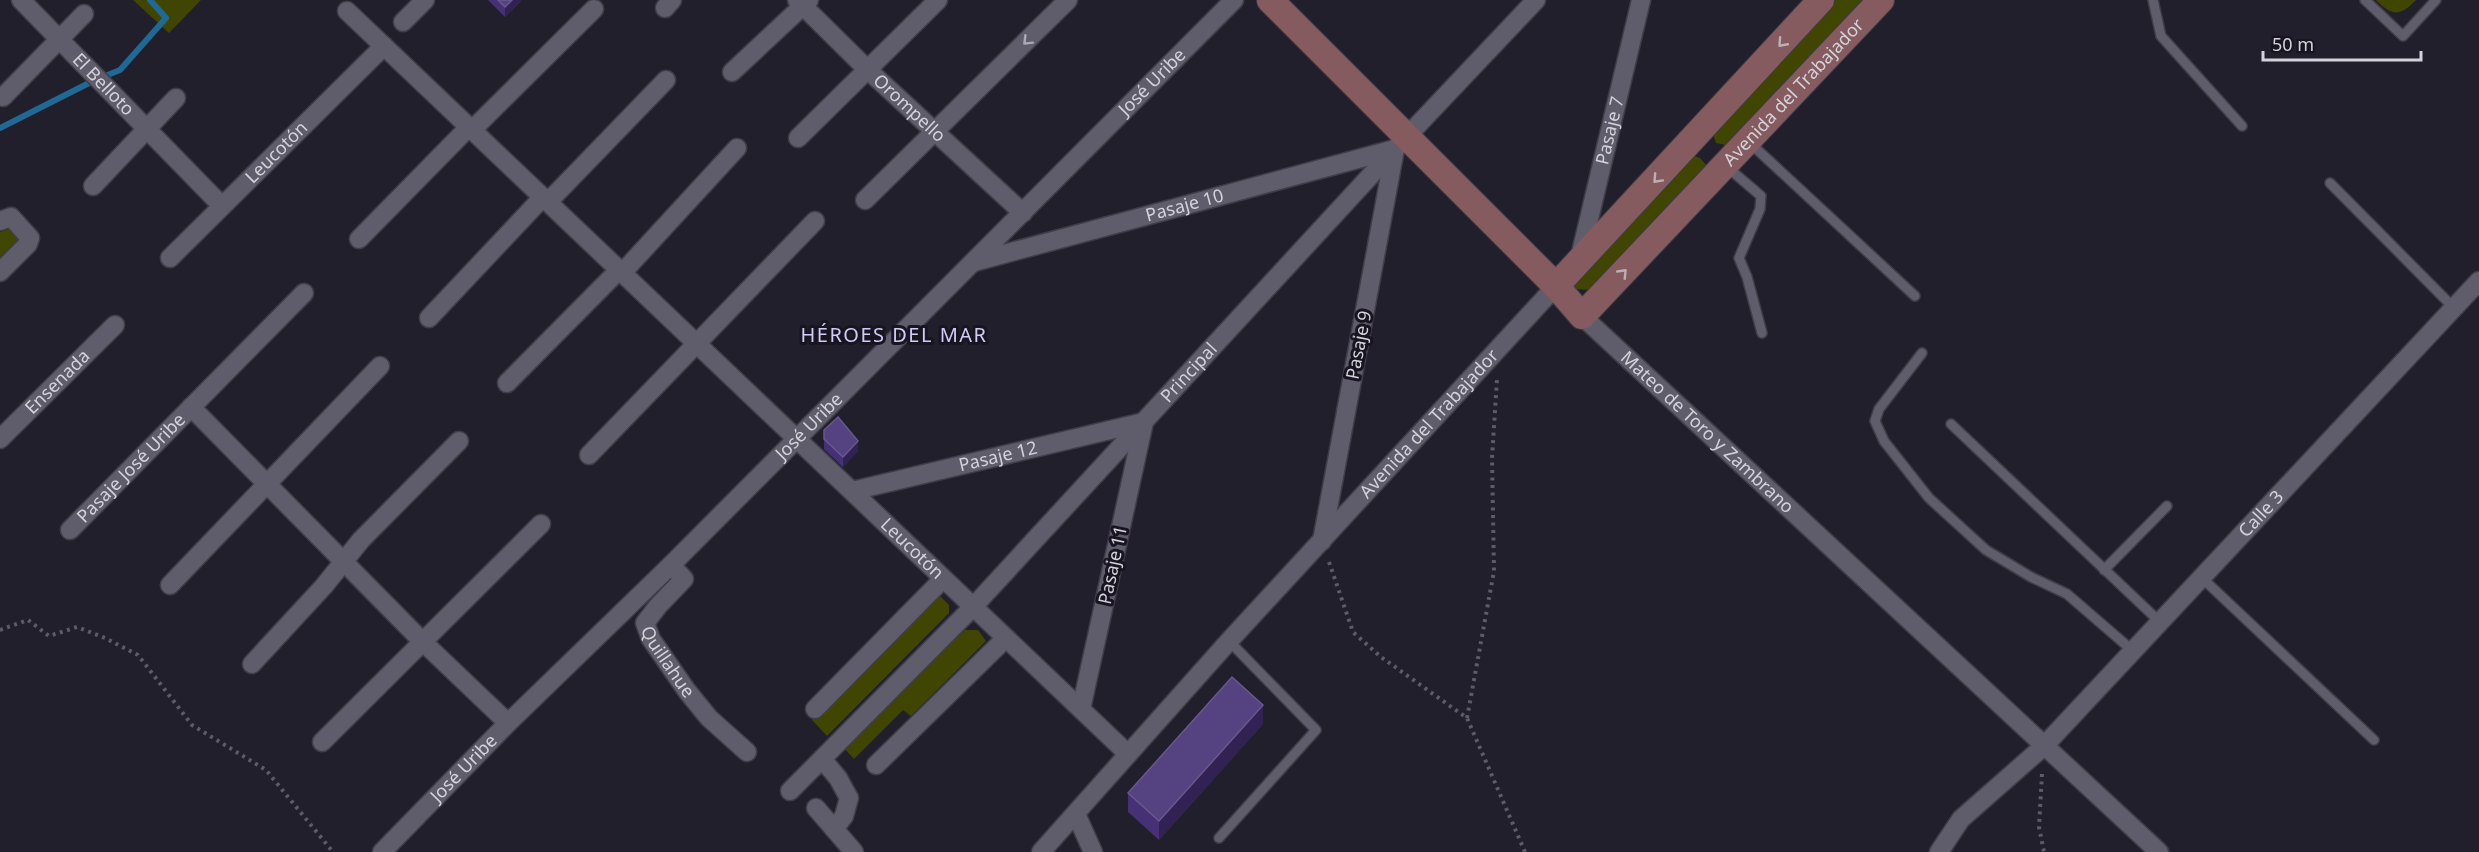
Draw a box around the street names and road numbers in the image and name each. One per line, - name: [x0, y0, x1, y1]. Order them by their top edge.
- street label: Avenida del Trabajador: [1717, 12, 1869, 171]
- street label: José Uribe: [1111, 43, 1190, 122]
- street label: El Belloto: [68, 47, 140, 120]
- street label: Orompello: [869, 68, 951, 147]
- street label: Pasaje 7: [1589, 94, 1629, 167]
- street label: Leucotón: [239, 115, 312, 188]
- street label: Pasaje 10: [1143, 183, 1226, 226]
- street label: Pasaje 9: [1340, 308, 1376, 381]
- street label: Principal: [1154, 337, 1222, 407]
- street label: Avenida del Trabajador: [1354, 343, 1504, 503]
- street label: Ensenada: [19, 344, 95, 419]
- street label: Mateo de Toro y Zambrano: [1616, 345, 1800, 518]
- street label: José Uribe: [768, 387, 847, 466]
- street label: Pasaje José Uribe: [71, 407, 190, 527]
- street label: Pasaje 12: [956, 435, 1039, 476]
- street label: Calle 3: [2233, 485, 2288, 542]
- street label: Leucotón: [876, 512, 950, 584]
- street label: Pasaje 11: [1092, 523, 1132, 606]
- street label: Quillahue: [636, 622, 701, 702]
- street label: José Uribe: [423, 729, 502, 808]

